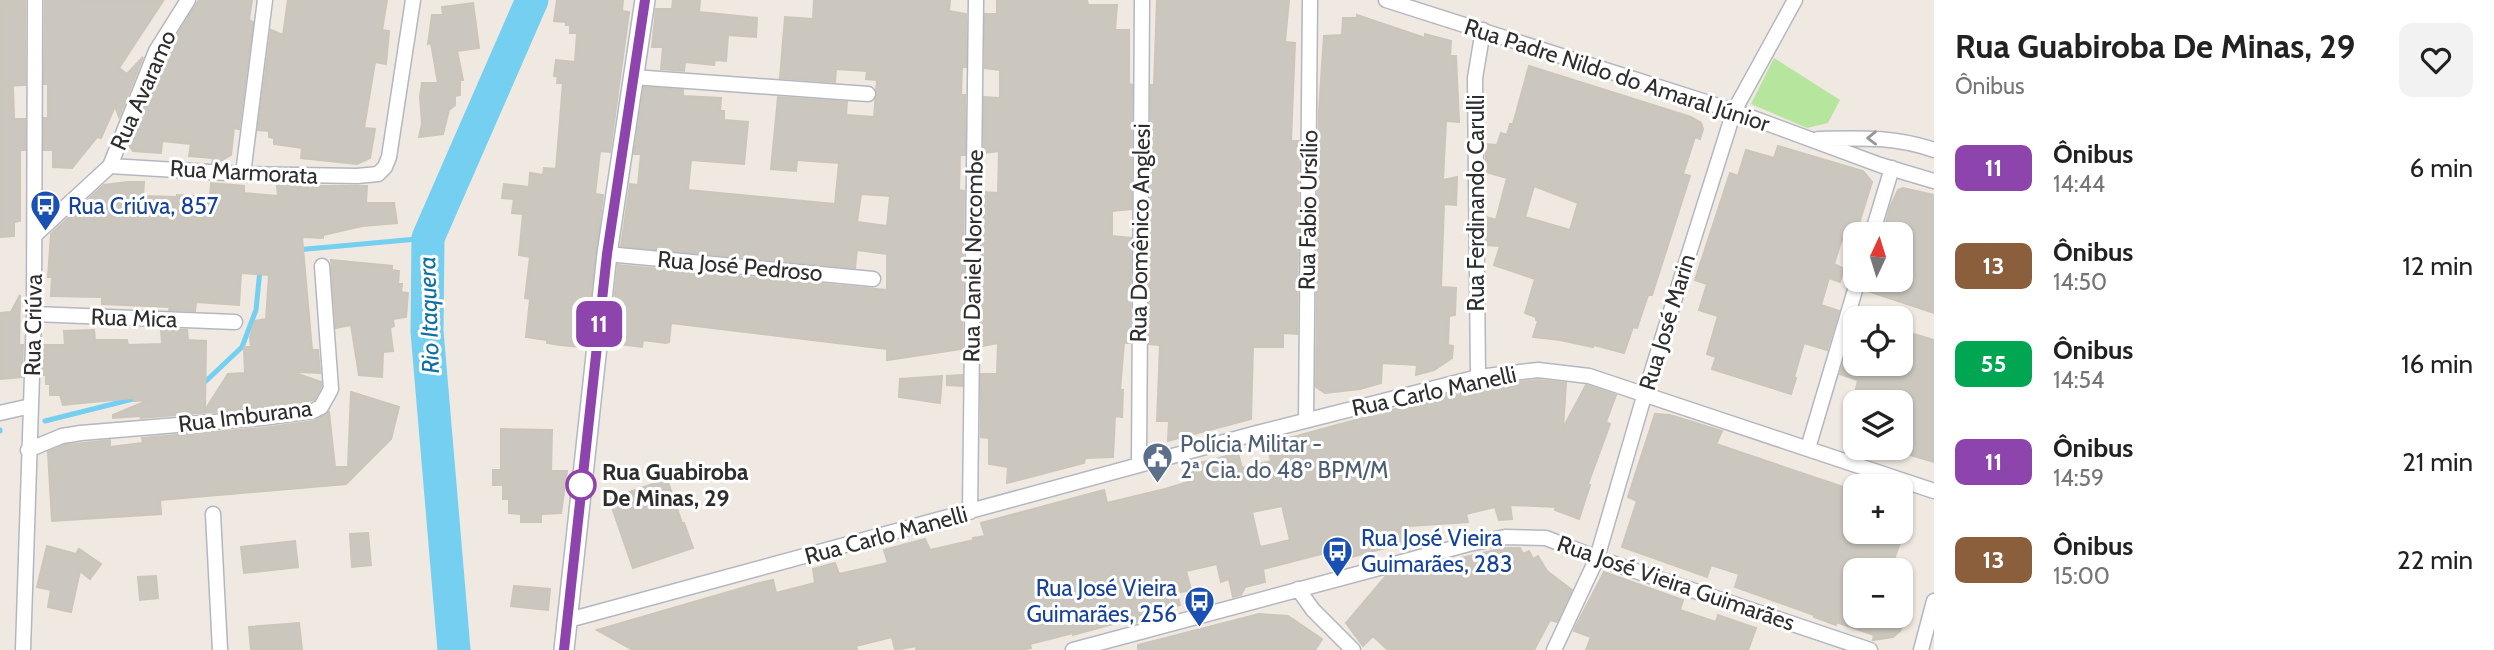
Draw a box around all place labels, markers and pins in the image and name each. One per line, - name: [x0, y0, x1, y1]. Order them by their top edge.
- bus stop icon: Rua Criúva, 857: [28, 189, 62, 233]
- place label: Rua Criúva, 857: [68, 192, 219, 220]
- place label: Polícia Militar - 2ª Cia. do 48º BPM/M: [1180, 430, 1389, 484]
- public building icon: Polícia Militar - 2ª Cia. do 48º BPM/M: [1140, 440, 1174, 484]
- place label: Rua Guabiroba De Minas, 29: [602, 458, 749, 512]
- marker: Rua Guabiroba De Minas, 29: [566, 470, 596, 500]
- place label: Rua José Vieira Guimarães, 283: [1361, 524, 1512, 578]
- bus stop icon: Rua José Vieira Guimarães, 283: [1321, 534, 1355, 578]
- place label: Rua José Vieira Guimarães, 256: [1026, 574, 1177, 628]
- bus stop icon: Rua José Vieira Guimarães, 256: [1183, 584, 1217, 628]

